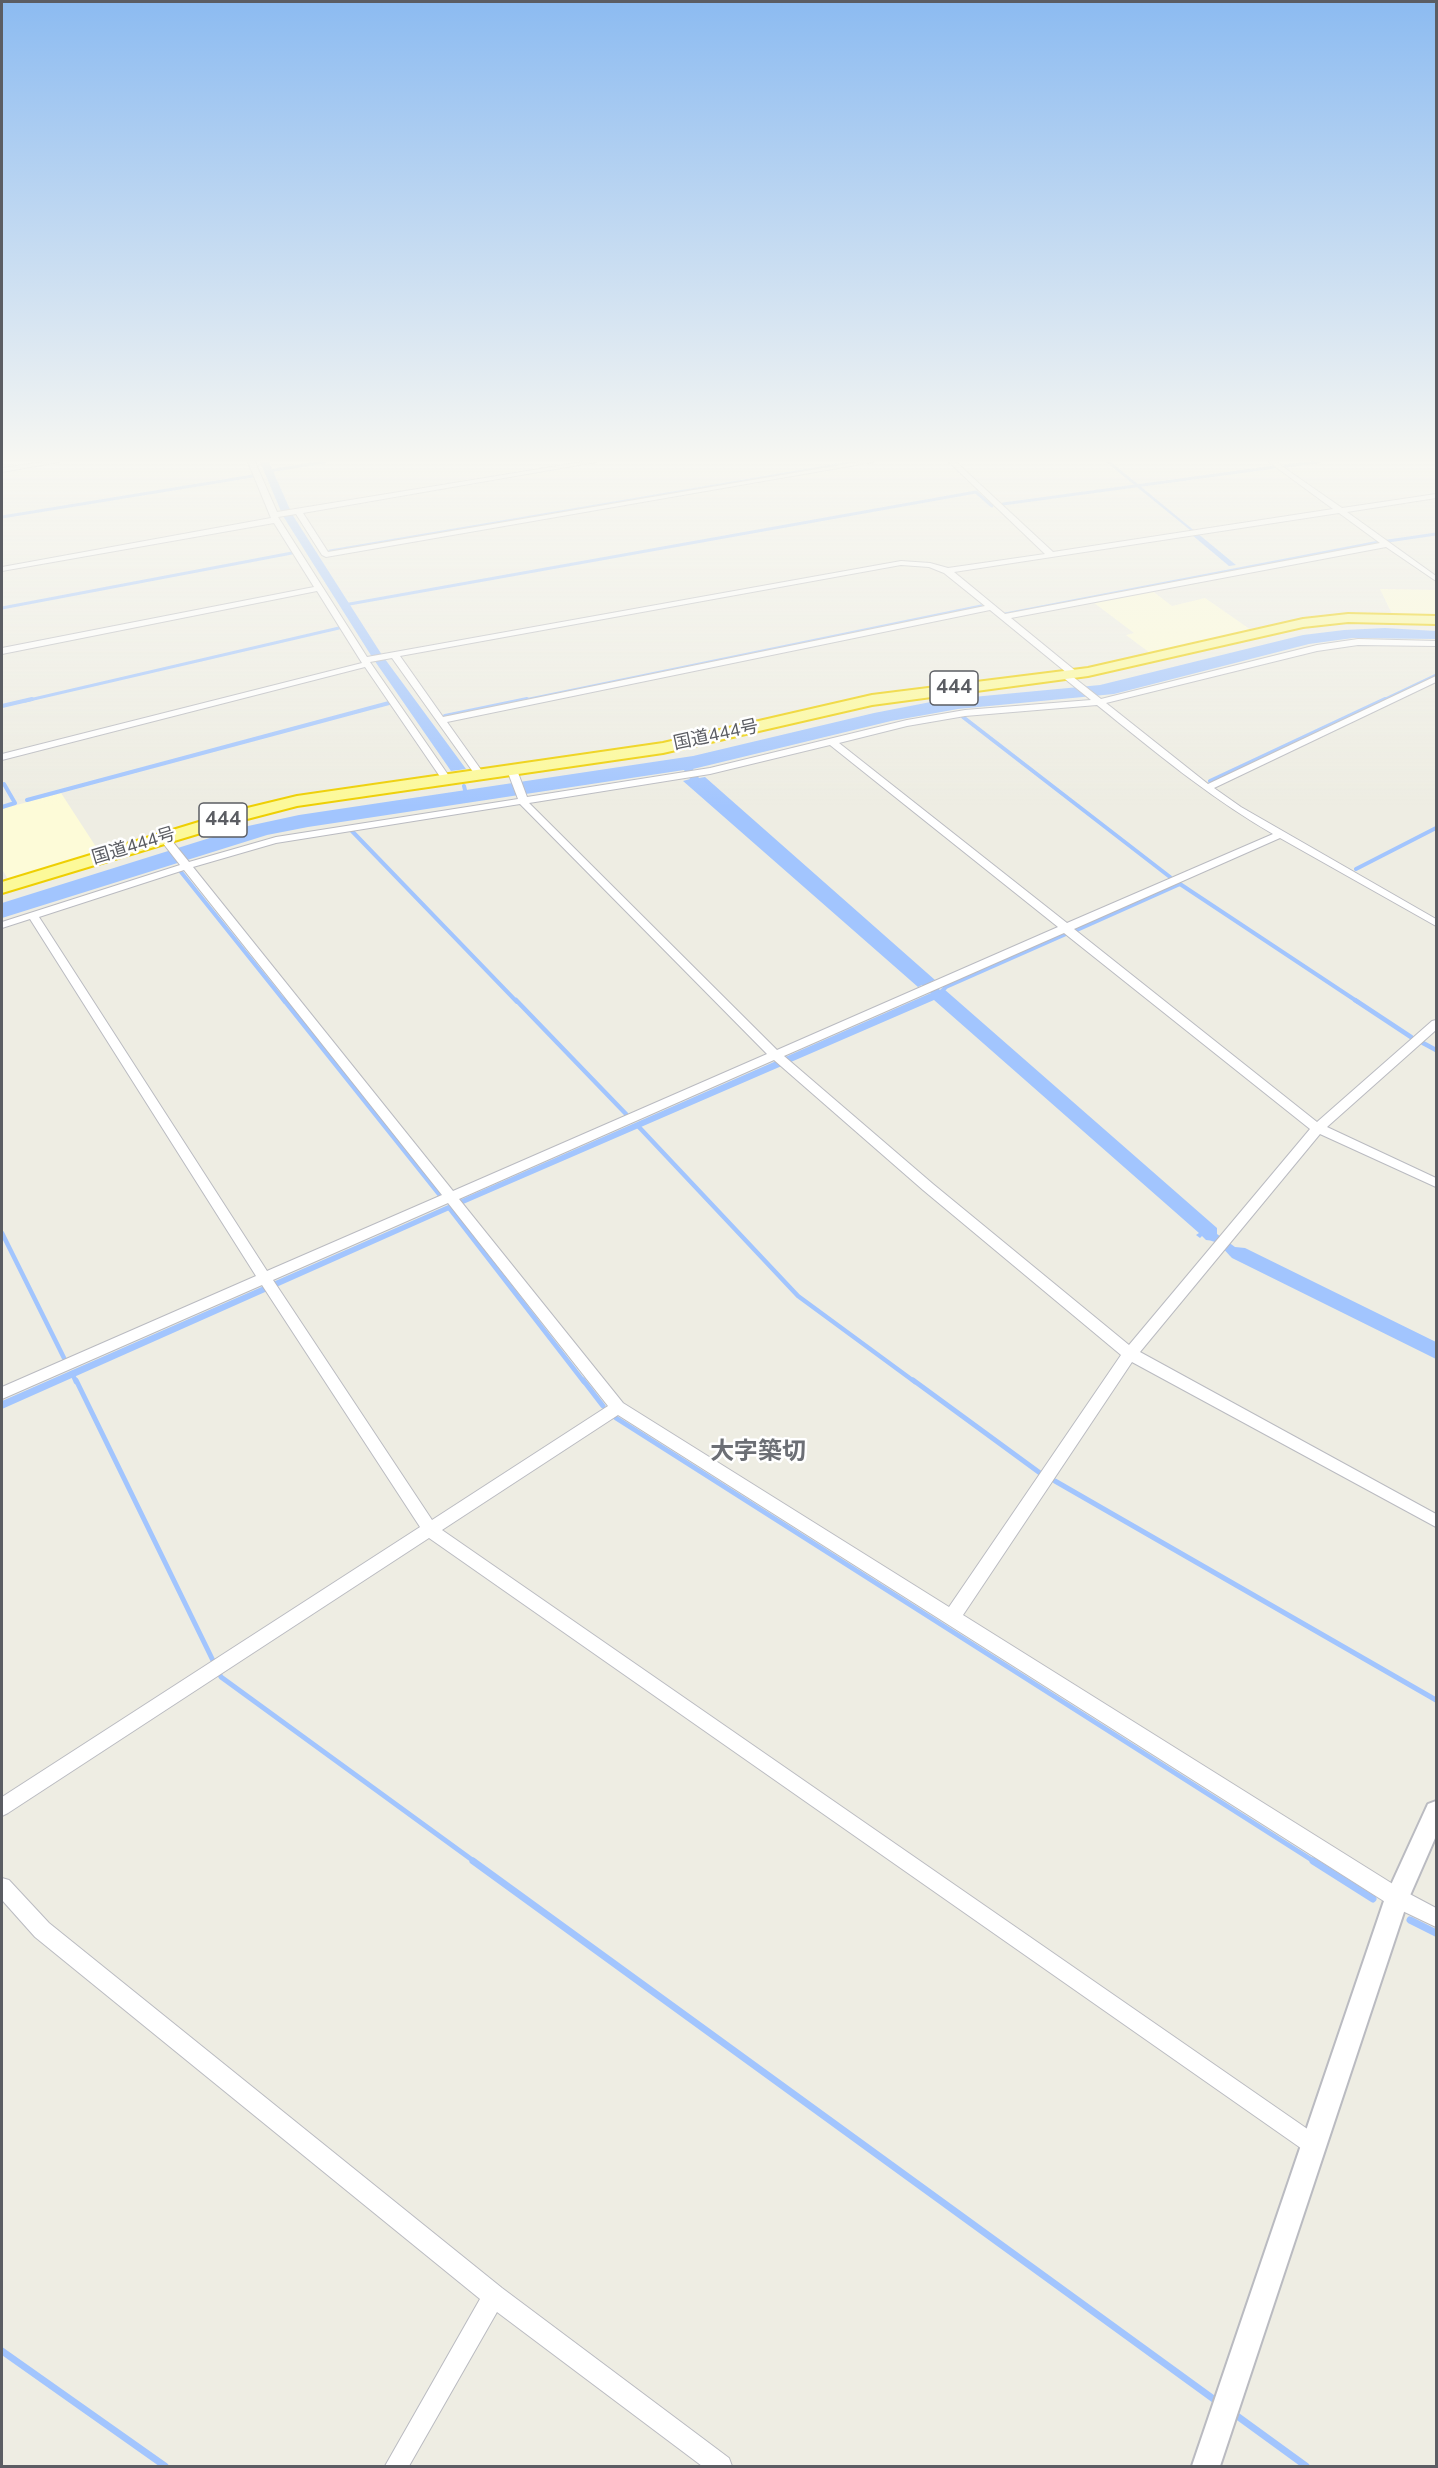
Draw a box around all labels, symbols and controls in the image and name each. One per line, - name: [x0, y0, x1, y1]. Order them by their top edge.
- road number: 444: [930, 671, 978, 705]
- street label: 国道444号: [671, 716, 761, 756]
- road number: 444: [199, 803, 247, 837]
- street label: 国道444号: [90, 824, 178, 870]
- district label: 大字築切: [710, 1439, 806, 1467]

